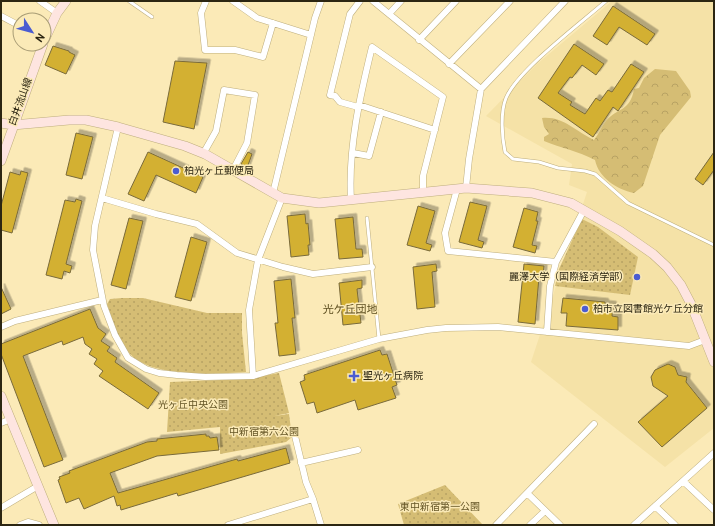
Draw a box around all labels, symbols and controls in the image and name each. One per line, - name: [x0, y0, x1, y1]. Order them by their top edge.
- north arrow: [12, 12, 52, 52]
- text: N: [31, 30, 47, 45]
- street label: 白井流山線: [6, 76, 36, 128]
- place label: 柏光ヶ丘郵便局: [184, 165, 254, 178]
- marker: 柏光ヶ丘郵便局: [171, 166, 181, 176]
- place label: 麗澤大学（国際経済学部）: [509, 271, 629, 284]
- marker: 麗澤大学（国際経済学部）: [632, 272, 642, 282]
- district label: 光ケ丘団地: [323, 303, 378, 317]
- place label: 柏市立図書館光ケ丘分館: [593, 303, 703, 316]
- marker: 柏市立図書館光ケ丘分館: [580, 304, 590, 314]
- marker: 聖光ヶ丘病院: [348, 370, 360, 382]
- place label: 聖光ヶ丘病院: [363, 370, 423, 383]
- park label: 光ヶ丘中央公園: [158, 399, 228, 412]
- park label: 中新宿第六公園: [229, 426, 299, 439]
- park label: 東中新宿第一公園: [400, 501, 480, 514]

